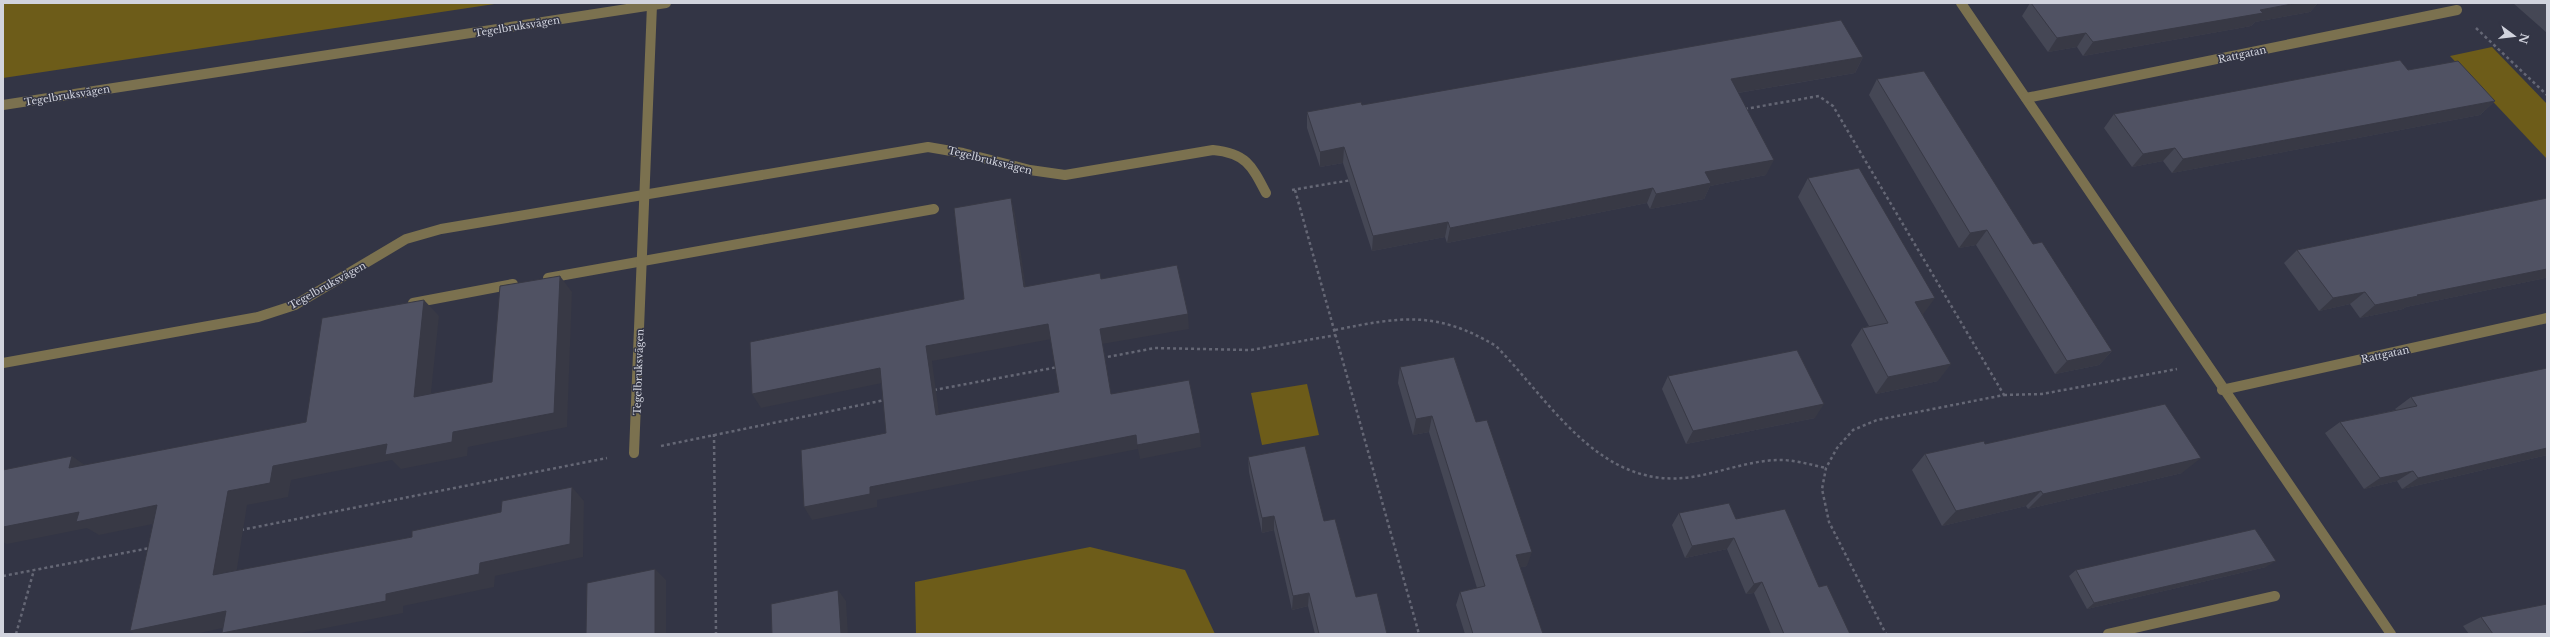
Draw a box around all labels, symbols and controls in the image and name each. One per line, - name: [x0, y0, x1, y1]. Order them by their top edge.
- street label: Tegelbruksvägen: [473, 13, 561, 40]
- north arrow: [2494, 16, 2534, 56]
- text: N: [2515, 32, 2532, 46]
- street label: Rattgatan: [2217, 43, 2267, 66]
- street label: Tegelbruksvägen: [23, 82, 111, 109]
- street label: Tegelbruksvägen: [946, 144, 1033, 177]
- street label: Tegelbruksvägen: [286, 259, 368, 312]
- street label: Tegelbruksvägen: [630, 329, 647, 415]
- street label: Rattgatan: [2360, 343, 2410, 366]

